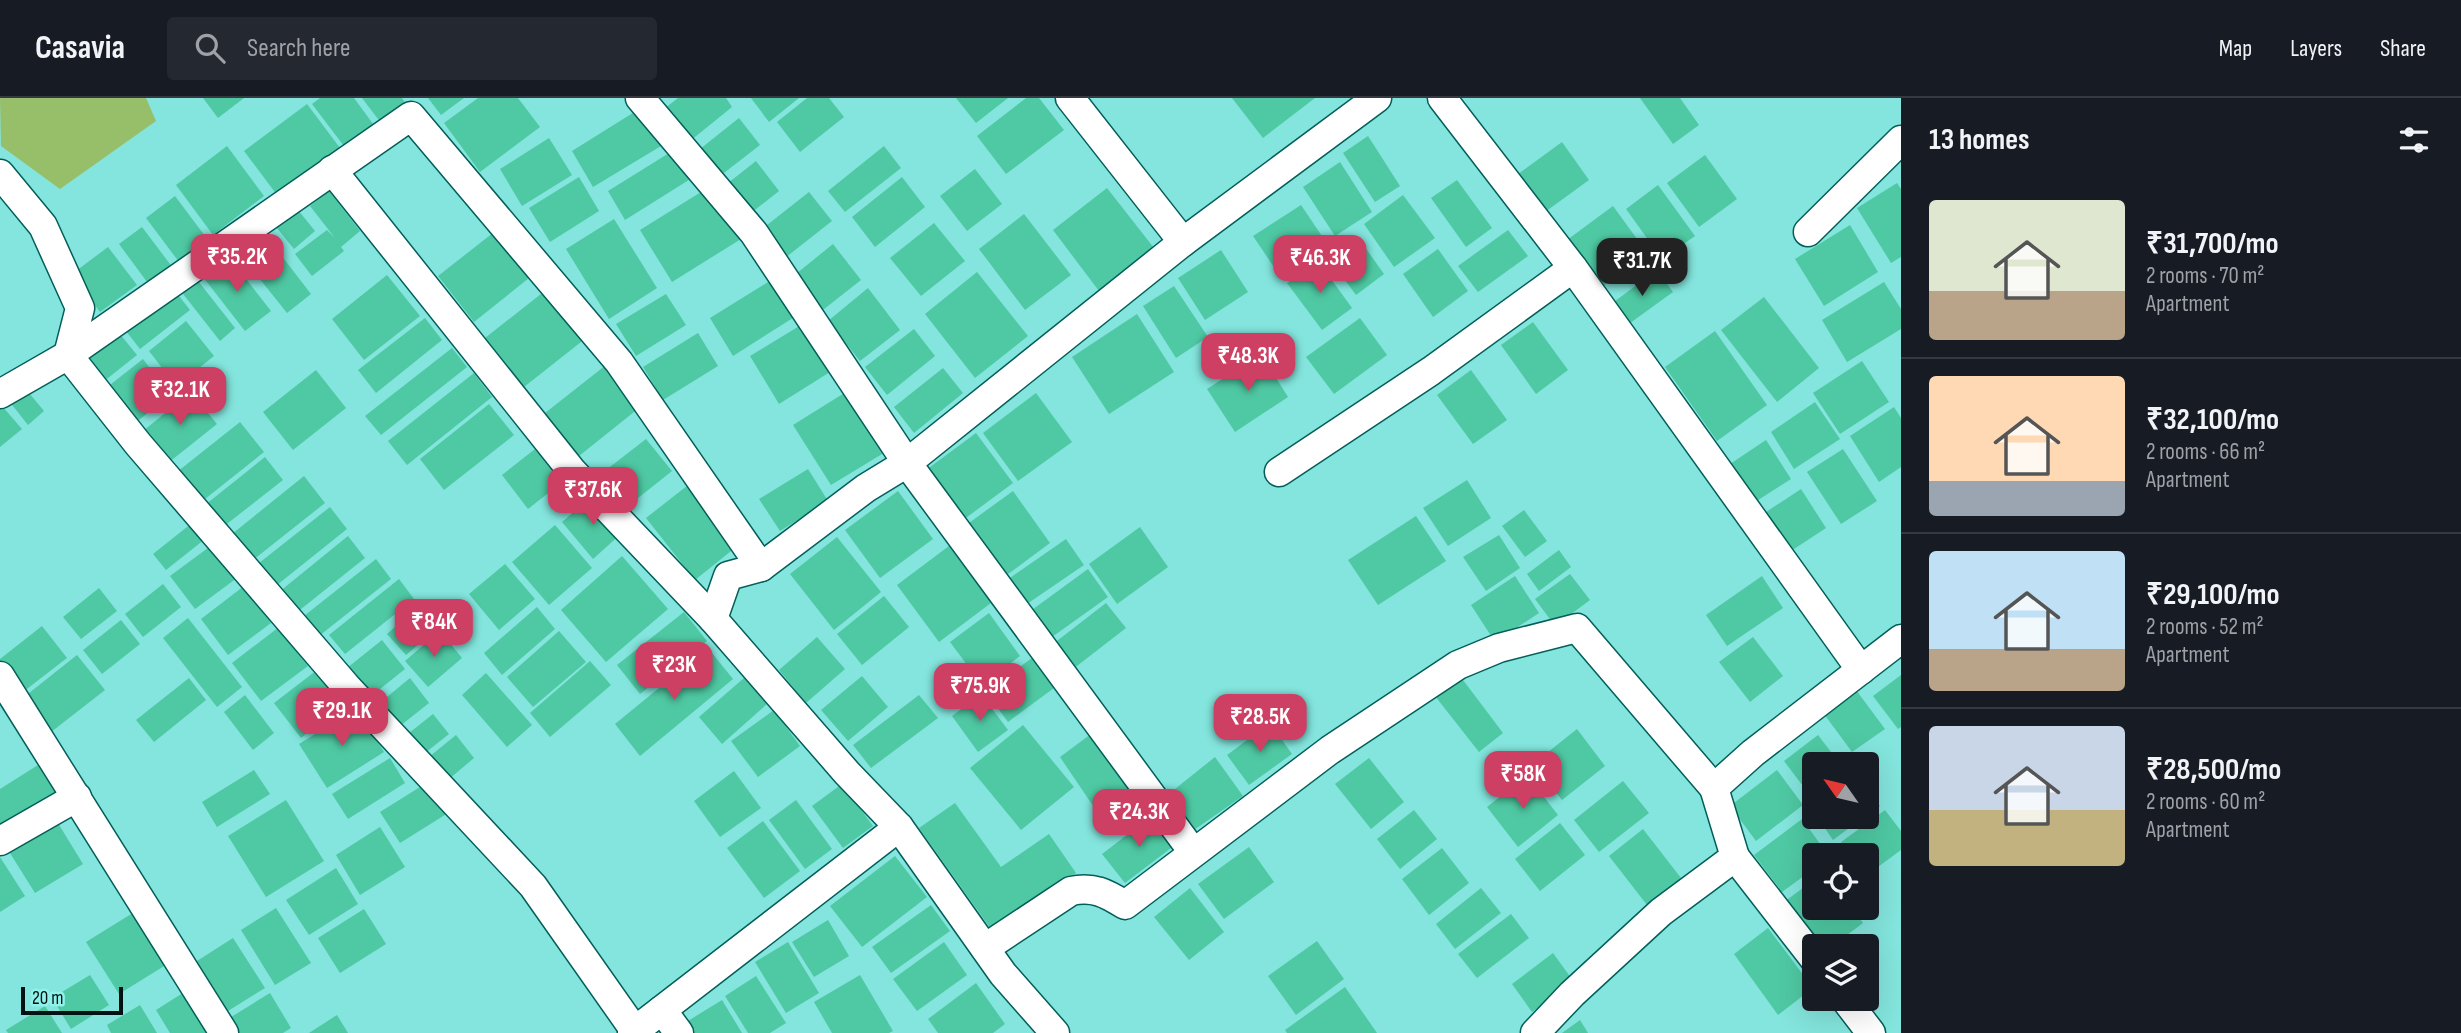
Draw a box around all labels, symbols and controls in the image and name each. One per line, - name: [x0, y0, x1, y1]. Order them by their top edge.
- search box: [167, 17, 657, 80]
- text: Casavia: [35, 28, 125, 68]
- icon: search: [191, 29, 229, 67]
- text: Search here: [247, 33, 350, 64]
- text: Map: [2219, 34, 2252, 63]
- text: Layers: [2290, 34, 2342, 63]
- text: Share: [2380, 34, 2426, 63]
- icon: filters: [2395, 121, 2433, 159]
- text: 13 homes: [1929, 122, 2030, 158]
- text: ₹31,700/mo: [2146, 226, 2278, 262]
- icon: home: [1985, 228, 2069, 312]
- pin: ₹35.2K: [180, 234, 294, 294]
- pin: ₹46.3K: [1263, 236, 1377, 295]
- pin: ₹31.7K: [1585, 238, 1699, 298]
- text: ₹35.2K: [207, 243, 267, 271]
- text: ₹46.3K: [1289, 244, 1351, 272]
- text: ₹31.7K: [1613, 247, 1671, 275]
- text: 2 rooms · 70 m²: [2146, 262, 2264, 290]
- text: Apartment: [2146, 290, 2230, 318]
- pin: ₹48.3K: [1191, 334, 1305, 393]
- text: ₹48.3K: [1217, 342, 1279, 370]
- pin: ₹32.1K: [123, 368, 237, 427]
- text: ₹32.1K: [150, 376, 210, 404]
- text: ₹32,100/mo: [2146, 402, 2279, 438]
- icon: home: [1985, 404, 2069, 488]
- text: 2 rooms · 66 m²: [2146, 438, 2265, 466]
- text: Apartment: [2146, 466, 2230, 494]
- pin: ₹37.6K: [536, 468, 650, 527]
- text: ₹37.6K: [564, 476, 622, 504]
- text: ₹29,100/mo: [2146, 577, 2280, 613]
- icon: home: [1985, 579, 2069, 663]
- pin: ₹84K: [393, 600, 475, 659]
- text: ₹84K: [411, 608, 457, 636]
- text: 2 rooms · 52 m²: [2146, 613, 2264, 641]
- text: Apartment: [2146, 641, 2230, 669]
- pin: ₹23K: [633, 642, 715, 702]
- text: ₹23K: [652, 651, 696, 679]
- pin: ₹75.9K: [923, 664, 1037, 723]
- text: ₹75.9K: [950, 672, 1010, 700]
- pin: ₹29.1K: [285, 688, 399, 748]
- pin: ₹28.5K: [1203, 694, 1317, 754]
- text: ₹29.1K: [312, 697, 372, 725]
- text: ₹28.5K: [1230, 703, 1290, 731]
- pin: ₹58K: [1482, 752, 1564, 811]
- north arrow: [1802, 752, 1880, 830]
- map controls: [1802, 752, 1879, 1011]
- text: ₹28,500/mo: [2146, 752, 2281, 788]
- icon: home: [1985, 754, 2069, 838]
- text: ₹58K: [1500, 760, 1546, 788]
- text: 2 rooms · 60 m²: [2146, 788, 2265, 816]
- pin: ₹24.3K: [1082, 790, 1196, 849]
- text: ₹24.3K: [1109, 798, 1169, 826]
- text: Apartment: [2146, 816, 2230, 844]
- button: locate: [1802, 843, 1879, 920]
- button: layers: [1802, 934, 1879, 1011]
- scale bar: [21, 984, 122, 1016]
- text: 20 m: [32, 987, 64, 1010]

